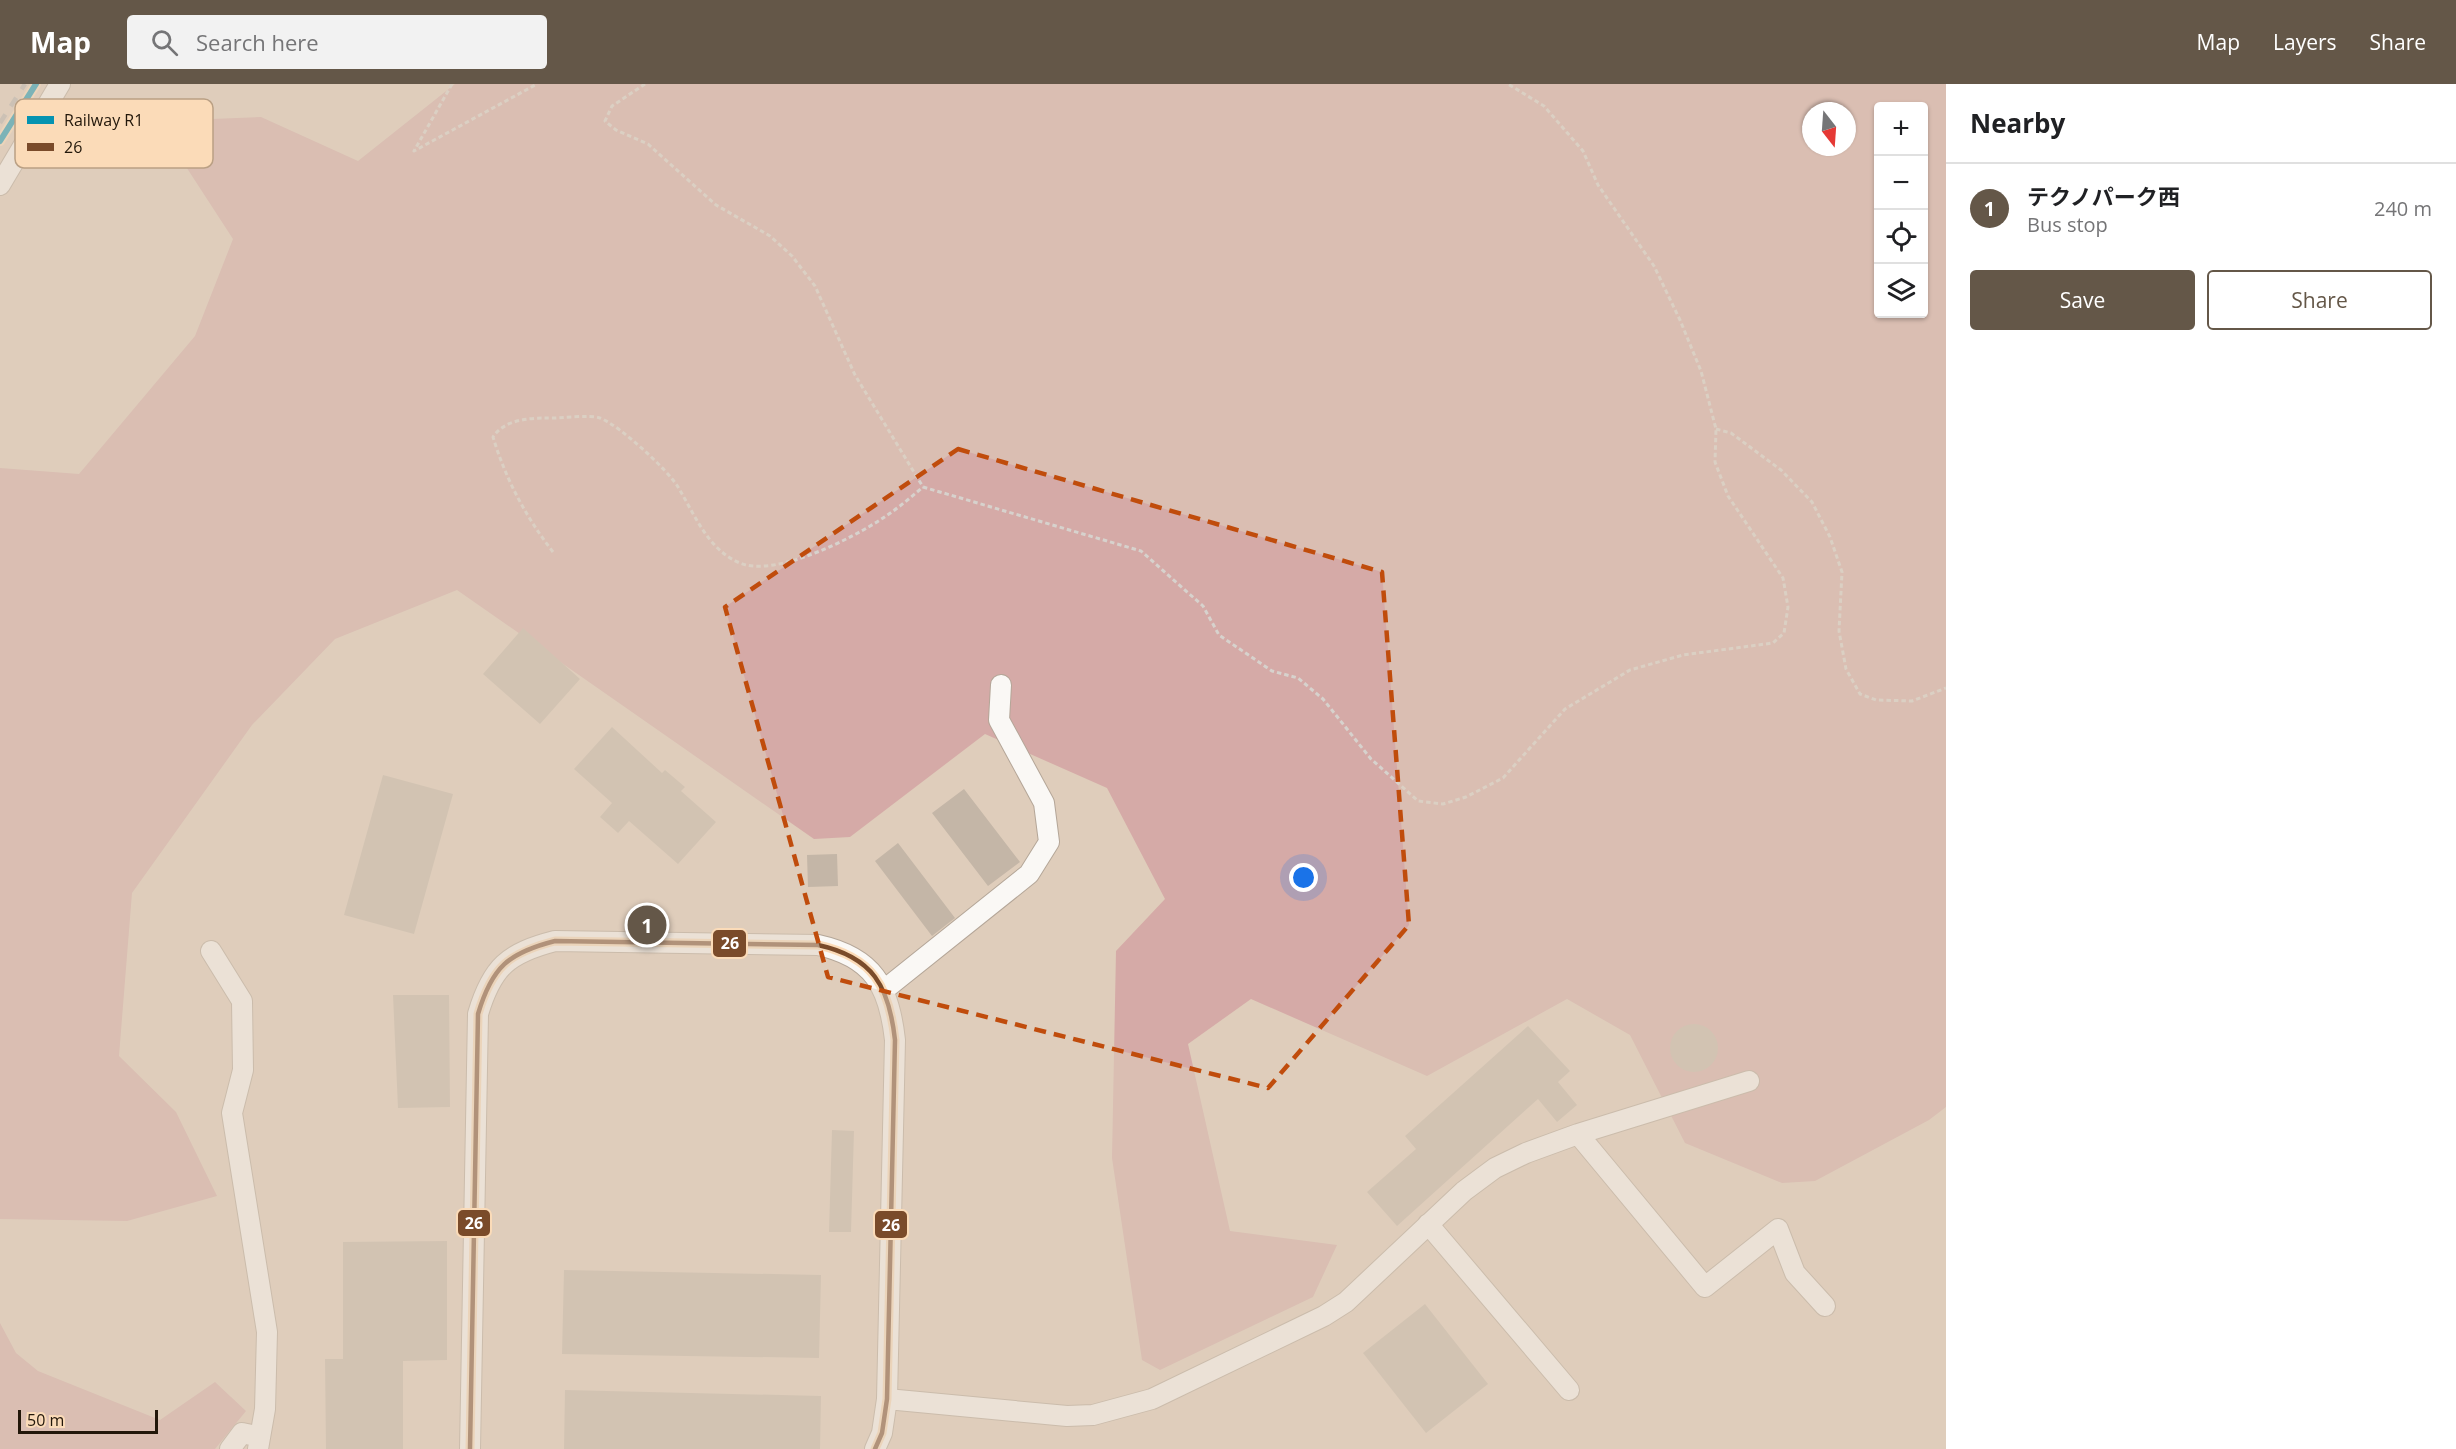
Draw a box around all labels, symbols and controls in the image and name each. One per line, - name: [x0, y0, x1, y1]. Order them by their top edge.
- search box: [127, 15, 547, 69]
- text: Map: [30, 23, 91, 61]
- icon: search: [148, 26, 181, 59]
- text: Search here: [196, 27, 319, 57]
- text: Map: [2197, 28, 2240, 56]
- text: Layers: [2273, 28, 2337, 56]
- text: Share: [2370, 28, 2426, 56]
- legend: [15, 99, 213, 168]
- north arrow: [1802, 102, 1856, 156]
- map controls: [1874, 102, 1928, 318]
- button: +: [1874, 102, 1928, 156]
- text: Nearby: [1970, 105, 2065, 141]
- text: Railway R1: [64, 109, 143, 131]
- text: 26: [64, 136, 82, 158]
- button: −: [1874, 156, 1928, 210]
- text: テクノパーク西: [2027, 181, 2180, 211]
- text: 1: [1984, 195, 1995, 222]
- text: 240 m: [2374, 195, 2432, 222]
- button: locate: [1874, 210, 1928, 264]
- text: Bus stop: [2027, 211, 2108, 238]
- button: layers: [1874, 264, 1928, 318]
- button: Save: [1970, 270, 2195, 330]
- button: Share: [2207, 270, 2432, 330]
- your location: [1289, 863, 1318, 892]
- pin: 1: [628, 902, 666, 948]
- line badge: 26: [712, 929, 747, 958]
- text: 26: [721, 932, 739, 954]
- line badge: 26: [457, 1209, 491, 1237]
- line badge: 26: [874, 1210, 908, 1239]
- text: 26: [465, 1212, 483, 1234]
- text: 26: [882, 1214, 900, 1236]
- scale bar: [18, 1407, 158, 1434]
- text: 50 m: [27, 1409, 64, 1431]

